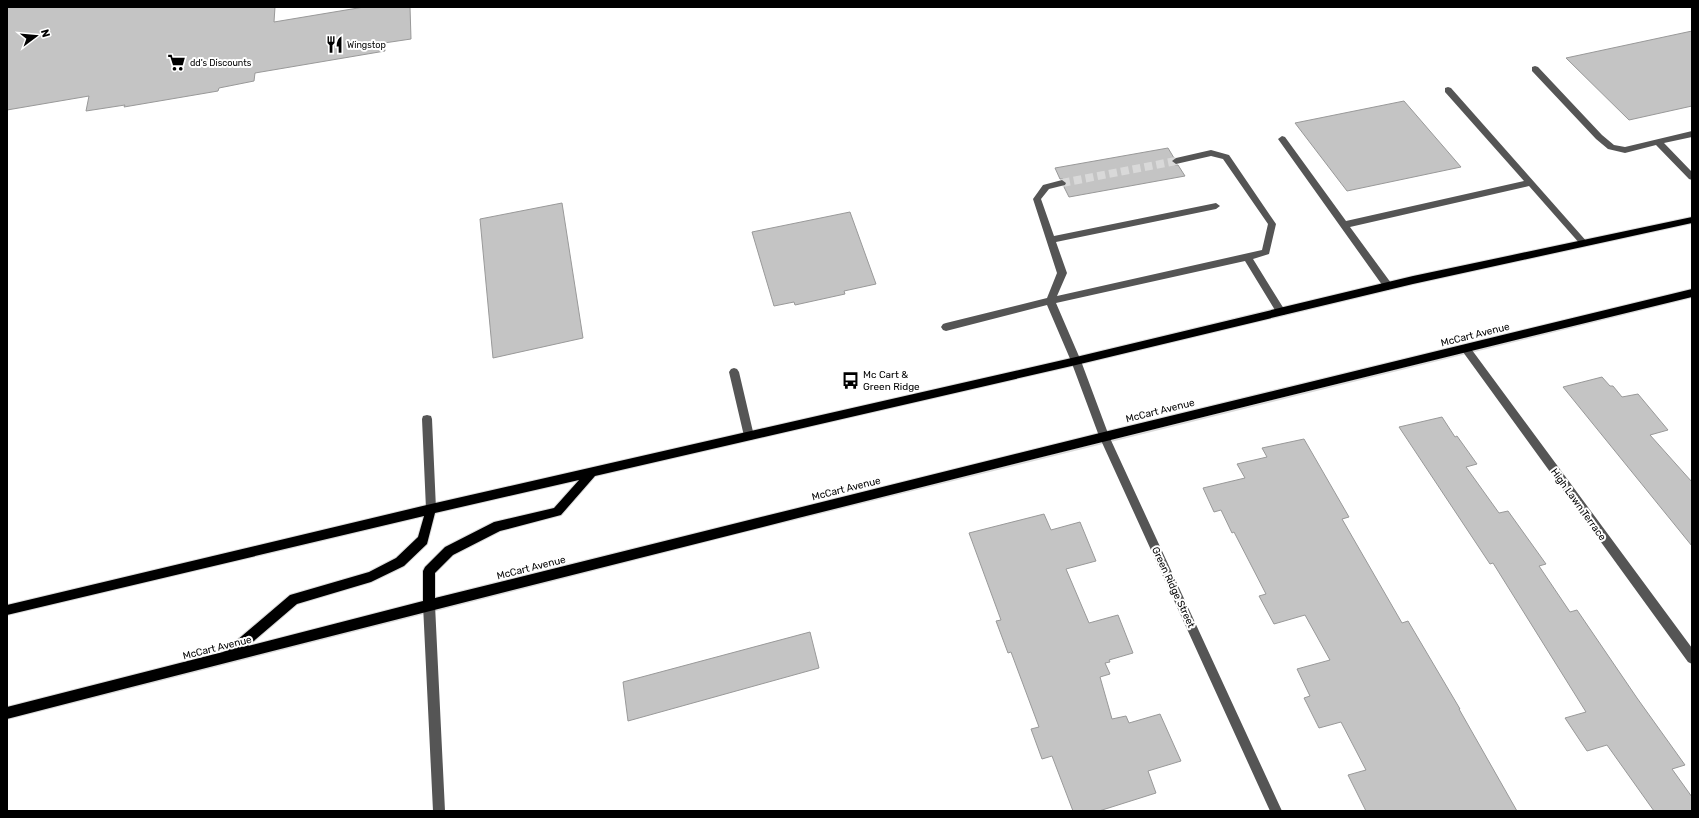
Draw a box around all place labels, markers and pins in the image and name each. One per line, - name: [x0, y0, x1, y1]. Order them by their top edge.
- restaurant icon: Wingstop: [324, 35, 344, 55]
- place label: Wingstop: [347, 40, 386, 50]
- supermarket icon: dd's Discounts: [167, 53, 187, 73]
- place label: dd's Discounts: [190, 58, 252, 68]
- place label: Mc Cart & Green Ridge: [863, 369, 920, 393]
- bus stop icon: Mc Cart & Green Ridge: [840, 370, 860, 390]

